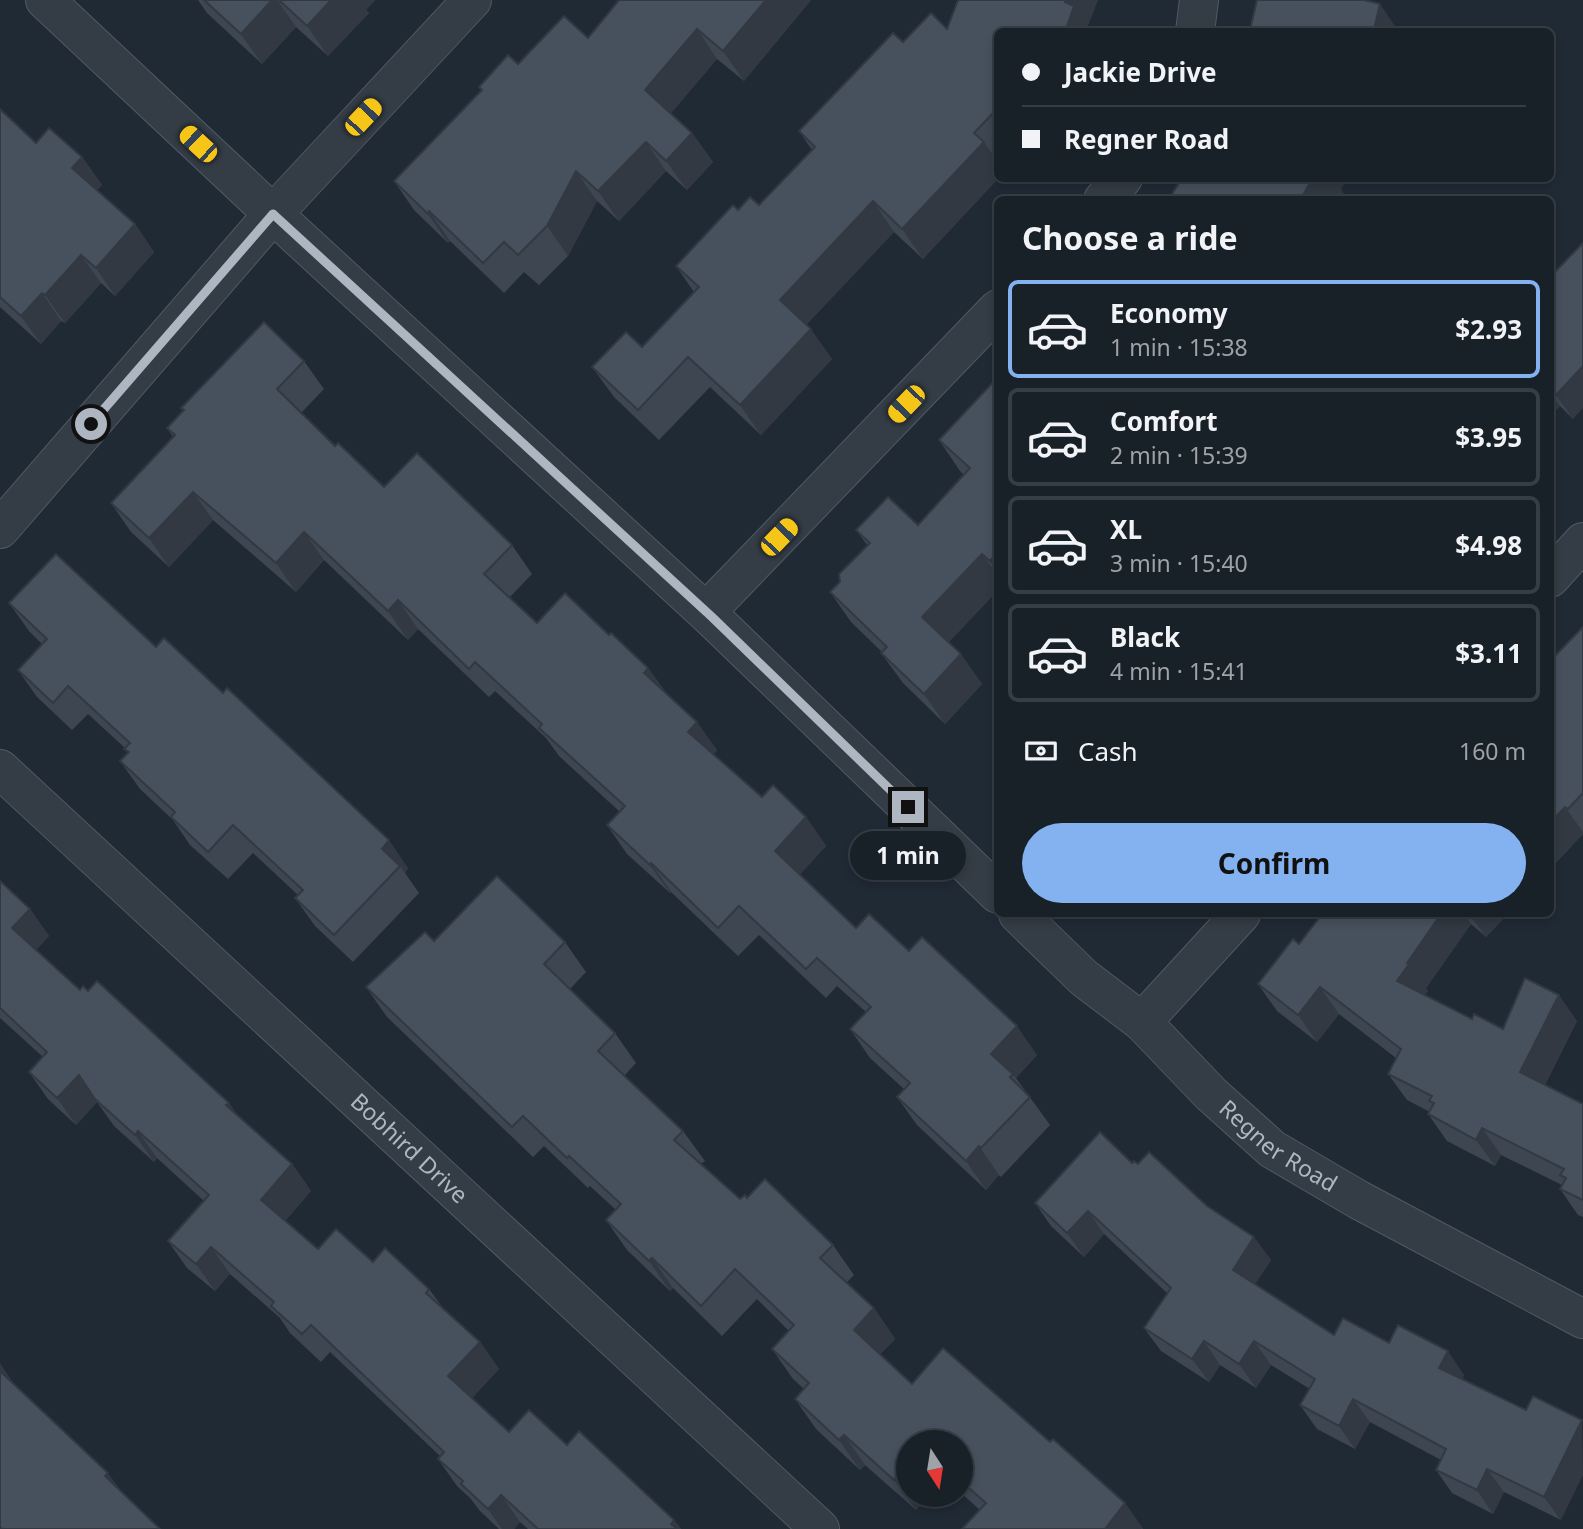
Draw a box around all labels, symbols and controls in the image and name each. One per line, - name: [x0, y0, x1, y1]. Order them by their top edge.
- text: Jackie Drive: [1064, 54, 1217, 90]
- car: [341, 94, 386, 140]
- text: Regner Road: [1064, 121, 1229, 157]
- car: [176, 122, 221, 166]
- text: Choose a ride: [1022, 216, 1238, 259]
- text: Economy: [1110, 295, 1228, 331]
- icon: car: [1026, 298, 1089, 361]
- text: $2.93: [1455, 311, 1522, 347]
- text: 1 min · 15:38: [1110, 331, 1248, 363]
- car: [884, 382, 929, 426]
- text: Comfort: [1110, 403, 1218, 439]
- icon: car: [1026, 406, 1089, 469]
- route start: [75, 408, 107, 440]
- text: $3.95: [1455, 419, 1522, 455]
- text: 2 min · 15:39: [1110, 439, 1248, 471]
- text: XL: [1110, 511, 1142, 547]
- icon: car: [1026, 514, 1089, 577]
- car: [757, 515, 802, 559]
- text: $4.98: [1455, 527, 1522, 563]
- text: 3 min · 15:40: [1110, 547, 1248, 579]
- text: Black: [1110, 619, 1180, 655]
- icon: car: [1026, 622, 1089, 685]
- text: $3.11: [1455, 635, 1522, 671]
- text: 4 min · 15:41: [1110, 655, 1248, 687]
- icon: cash: [1022, 732, 1060, 770]
- text: Cash: [1078, 733, 1138, 769]
- text: 160 m: [1459, 735, 1526, 767]
- route end: [892, 791, 924, 823]
- button: Confirm: [1022, 823, 1526, 903]
- callout: 1 min: [850, 832, 966, 880]
- text: 1 min: [876, 839, 940, 871]
- street label: Bobhird Drive: [344, 1085, 476, 1210]
- street label: Regner Road: [1213, 1092, 1344, 1199]
- north arrow: [896, 1430, 973, 1507]
- map controls: [896, 1430, 973, 1507]

